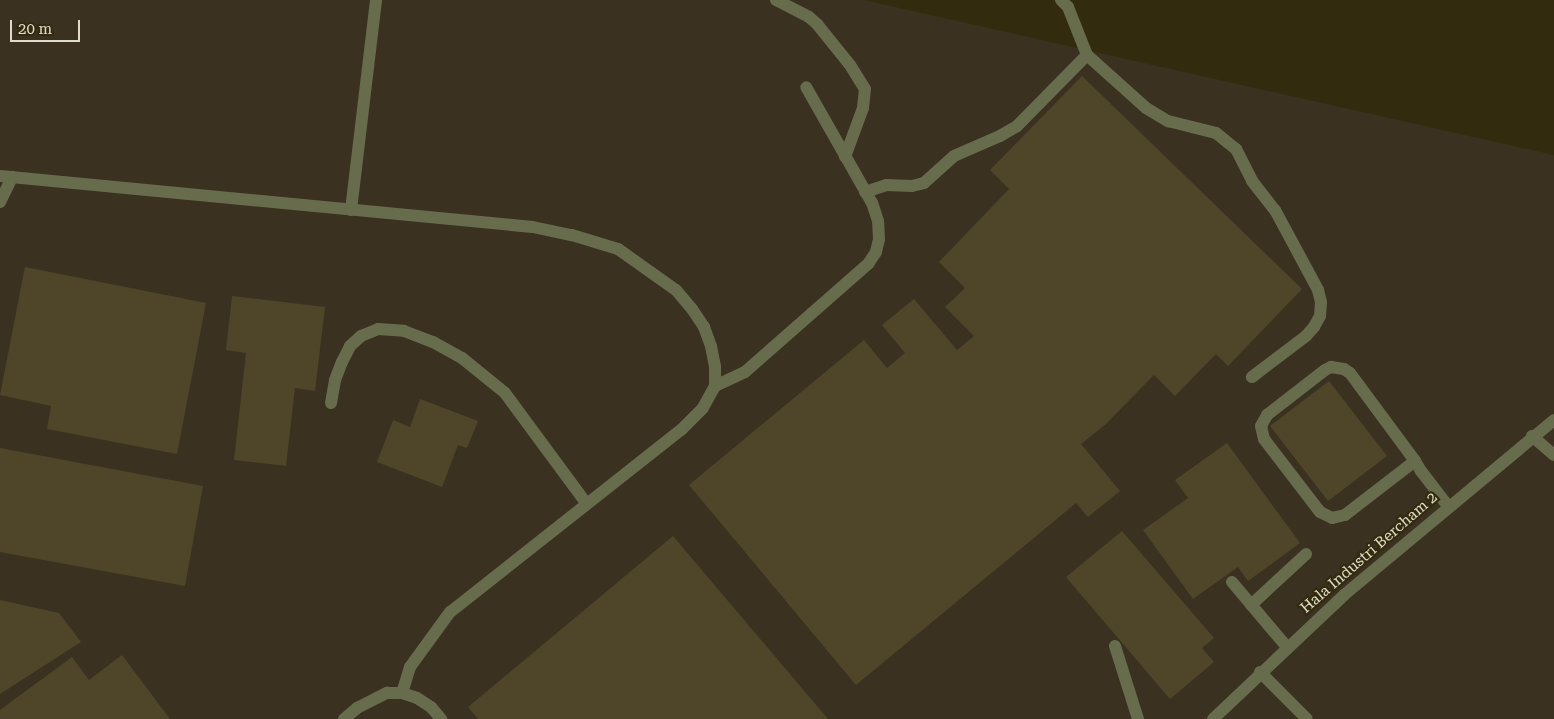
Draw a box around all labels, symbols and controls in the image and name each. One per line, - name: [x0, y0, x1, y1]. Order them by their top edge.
- scale bar: [12, 10, 82, 42]
- text: 20 m: [18, 20, 52, 38]
- street label: Hala Industri Bercham 2: [1297, 489, 1441, 617]

